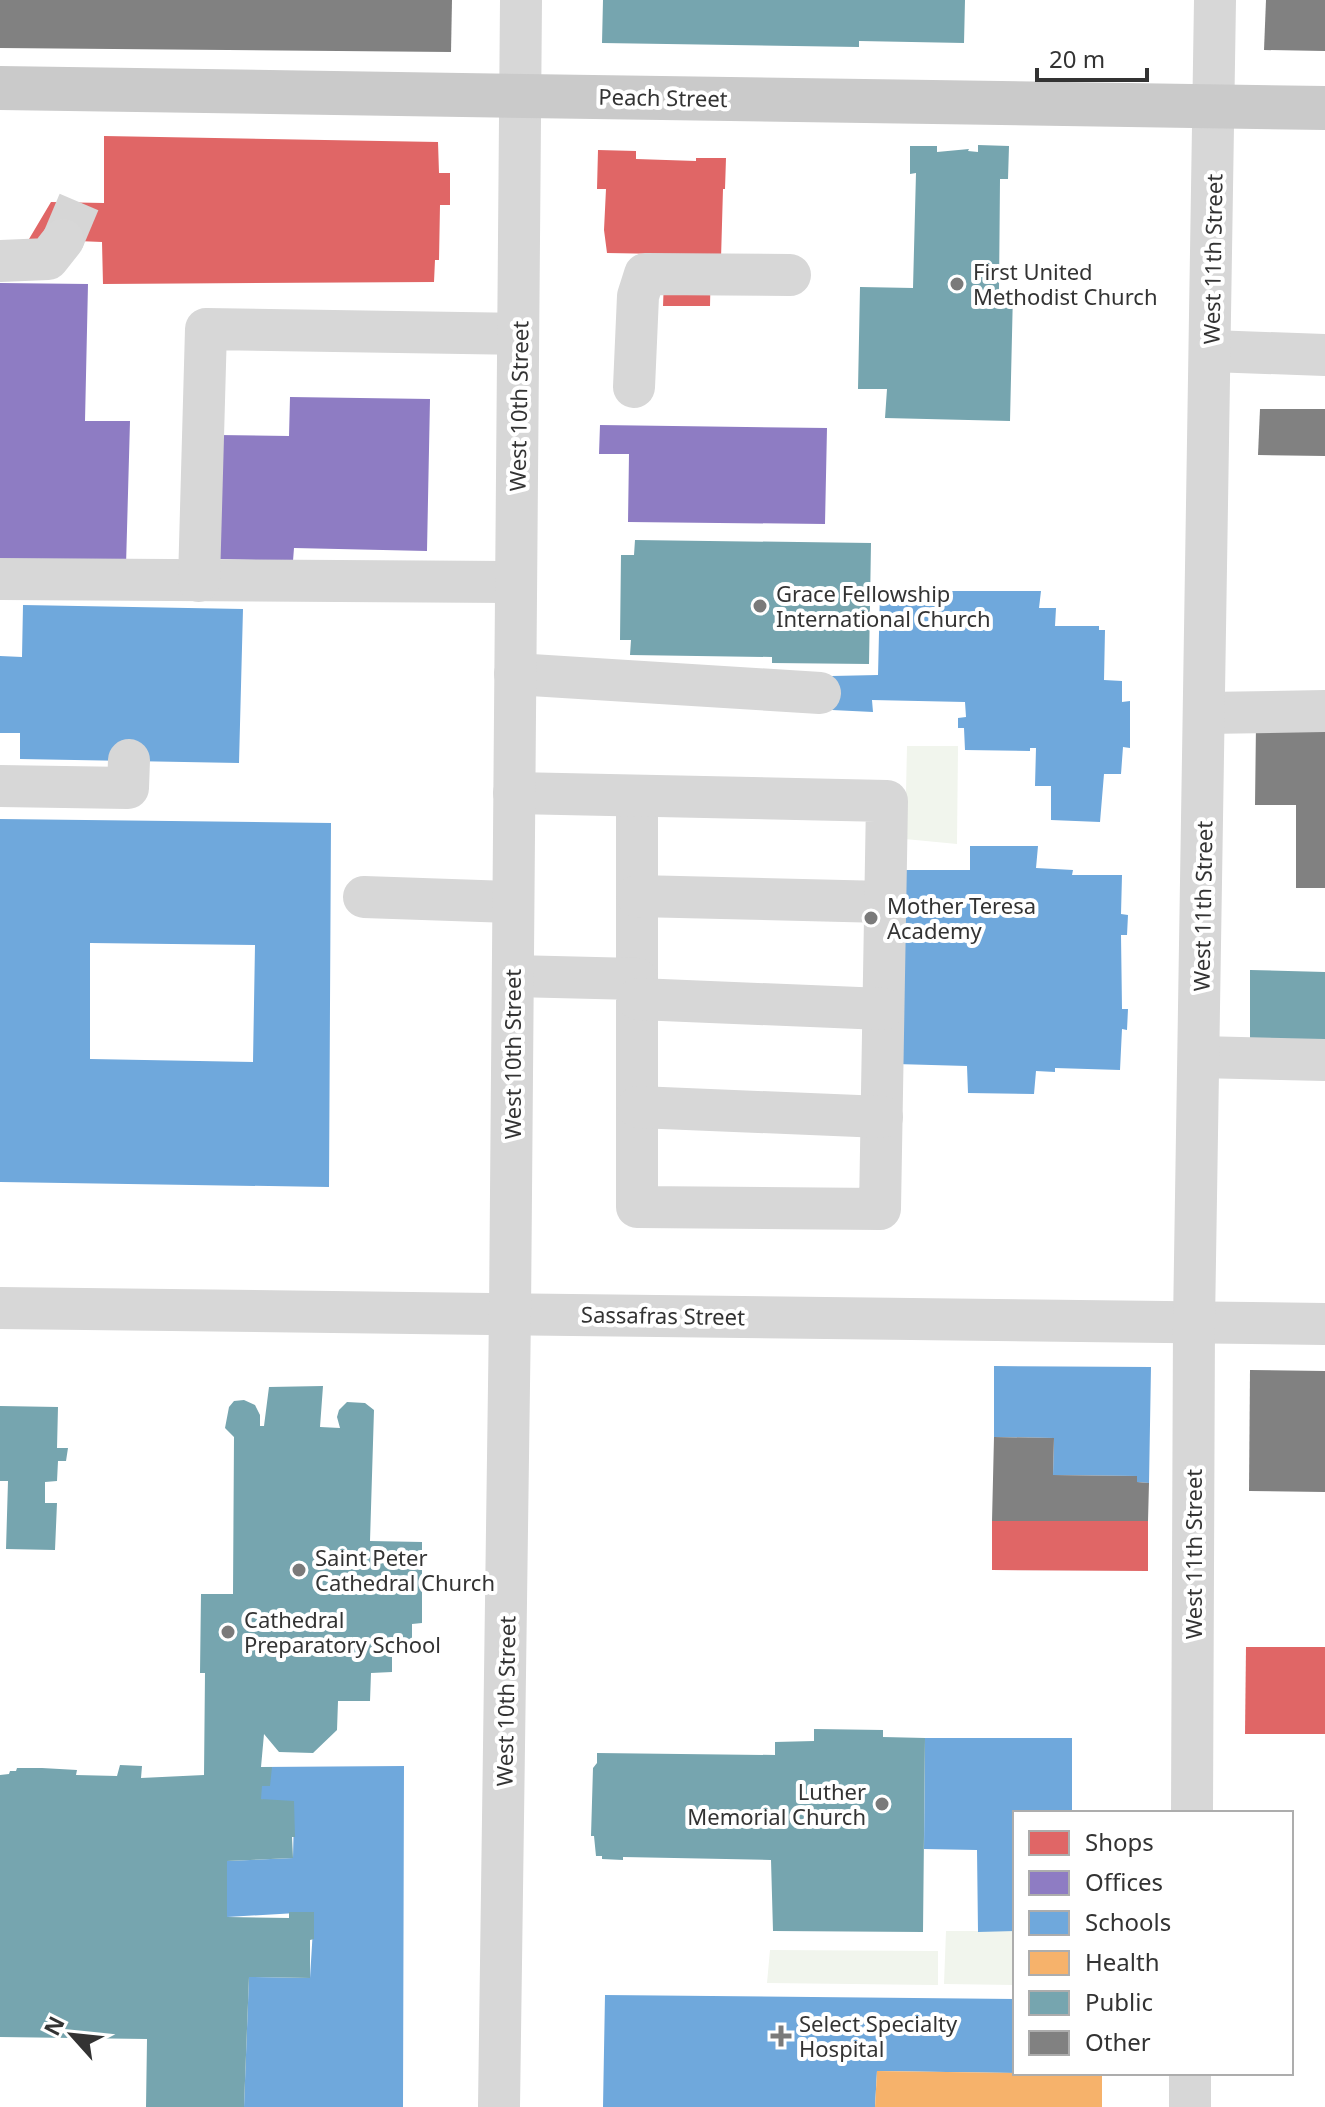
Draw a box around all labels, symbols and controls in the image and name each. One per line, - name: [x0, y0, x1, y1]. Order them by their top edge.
- scale bar: [1037, 32, 1147, 82]
- text: 20 m: [1049, 42, 1105, 75]
- street label: Peach Street: [598, 81, 728, 113]
- street label: West 11th Street: [1196, 173, 1228, 344]
- place label: First United Methodist Church: [973, 256, 1158, 311]
- marker: First United Methodist Church: [948, 275, 966, 293]
- street label: West 10th Street: [502, 320, 534, 491]
- place label: Grace Fellowship International Church: [776, 578, 991, 633]
- marker: Grace Fellowship International Church: [751, 597, 769, 615]
- street label: West 11th Street: [1186, 820, 1218, 991]
- place label: Mother Teresa Academy: [887, 890, 1036, 945]
- marker: Mother Teresa Academy: [862, 909, 880, 927]
- street label: West 10th Street: [497, 969, 527, 1139]
- street label: Sassafras Street: [581, 1299, 745, 1331]
- street label: West 11th Street: [1178, 1469, 1208, 1639]
- place label: Saint Peter Cathedral Church: [315, 1542, 495, 1597]
- marker: Saint Peter Cathedral Church: [290, 1561, 308, 1579]
- place label: Cathedral Preparatory School: [244, 1604, 441, 1659]
- street label: West 10th Street: [489, 1615, 521, 1786]
- marker: Cathedral Preparatory School: [219, 1623, 237, 1641]
- place label: Luther Memorial Church: [687, 1776, 866, 1831]
- marker: Luther Memorial Church: [873, 1795, 891, 1813]
- legend: [1013, 1811, 1293, 2075]
- text: Shops: [1085, 1825, 1154, 1858]
- text: Offices: [1085, 1865, 1163, 1898]
- text: Schools: [1085, 1905, 1171, 1938]
- text: Health: [1085, 1945, 1159, 1978]
- text: Public: [1085, 1985, 1153, 2018]
- north arrow: [32, 1995, 112, 2075]
- place label: Select Specialty Hospital: [799, 2008, 958, 2063]
- text: N: [36, 2011, 71, 2040]
- marker: Select Specialty Hospital: [770, 2025, 792, 2047]
- text: Other: [1085, 2025, 1151, 2058]

